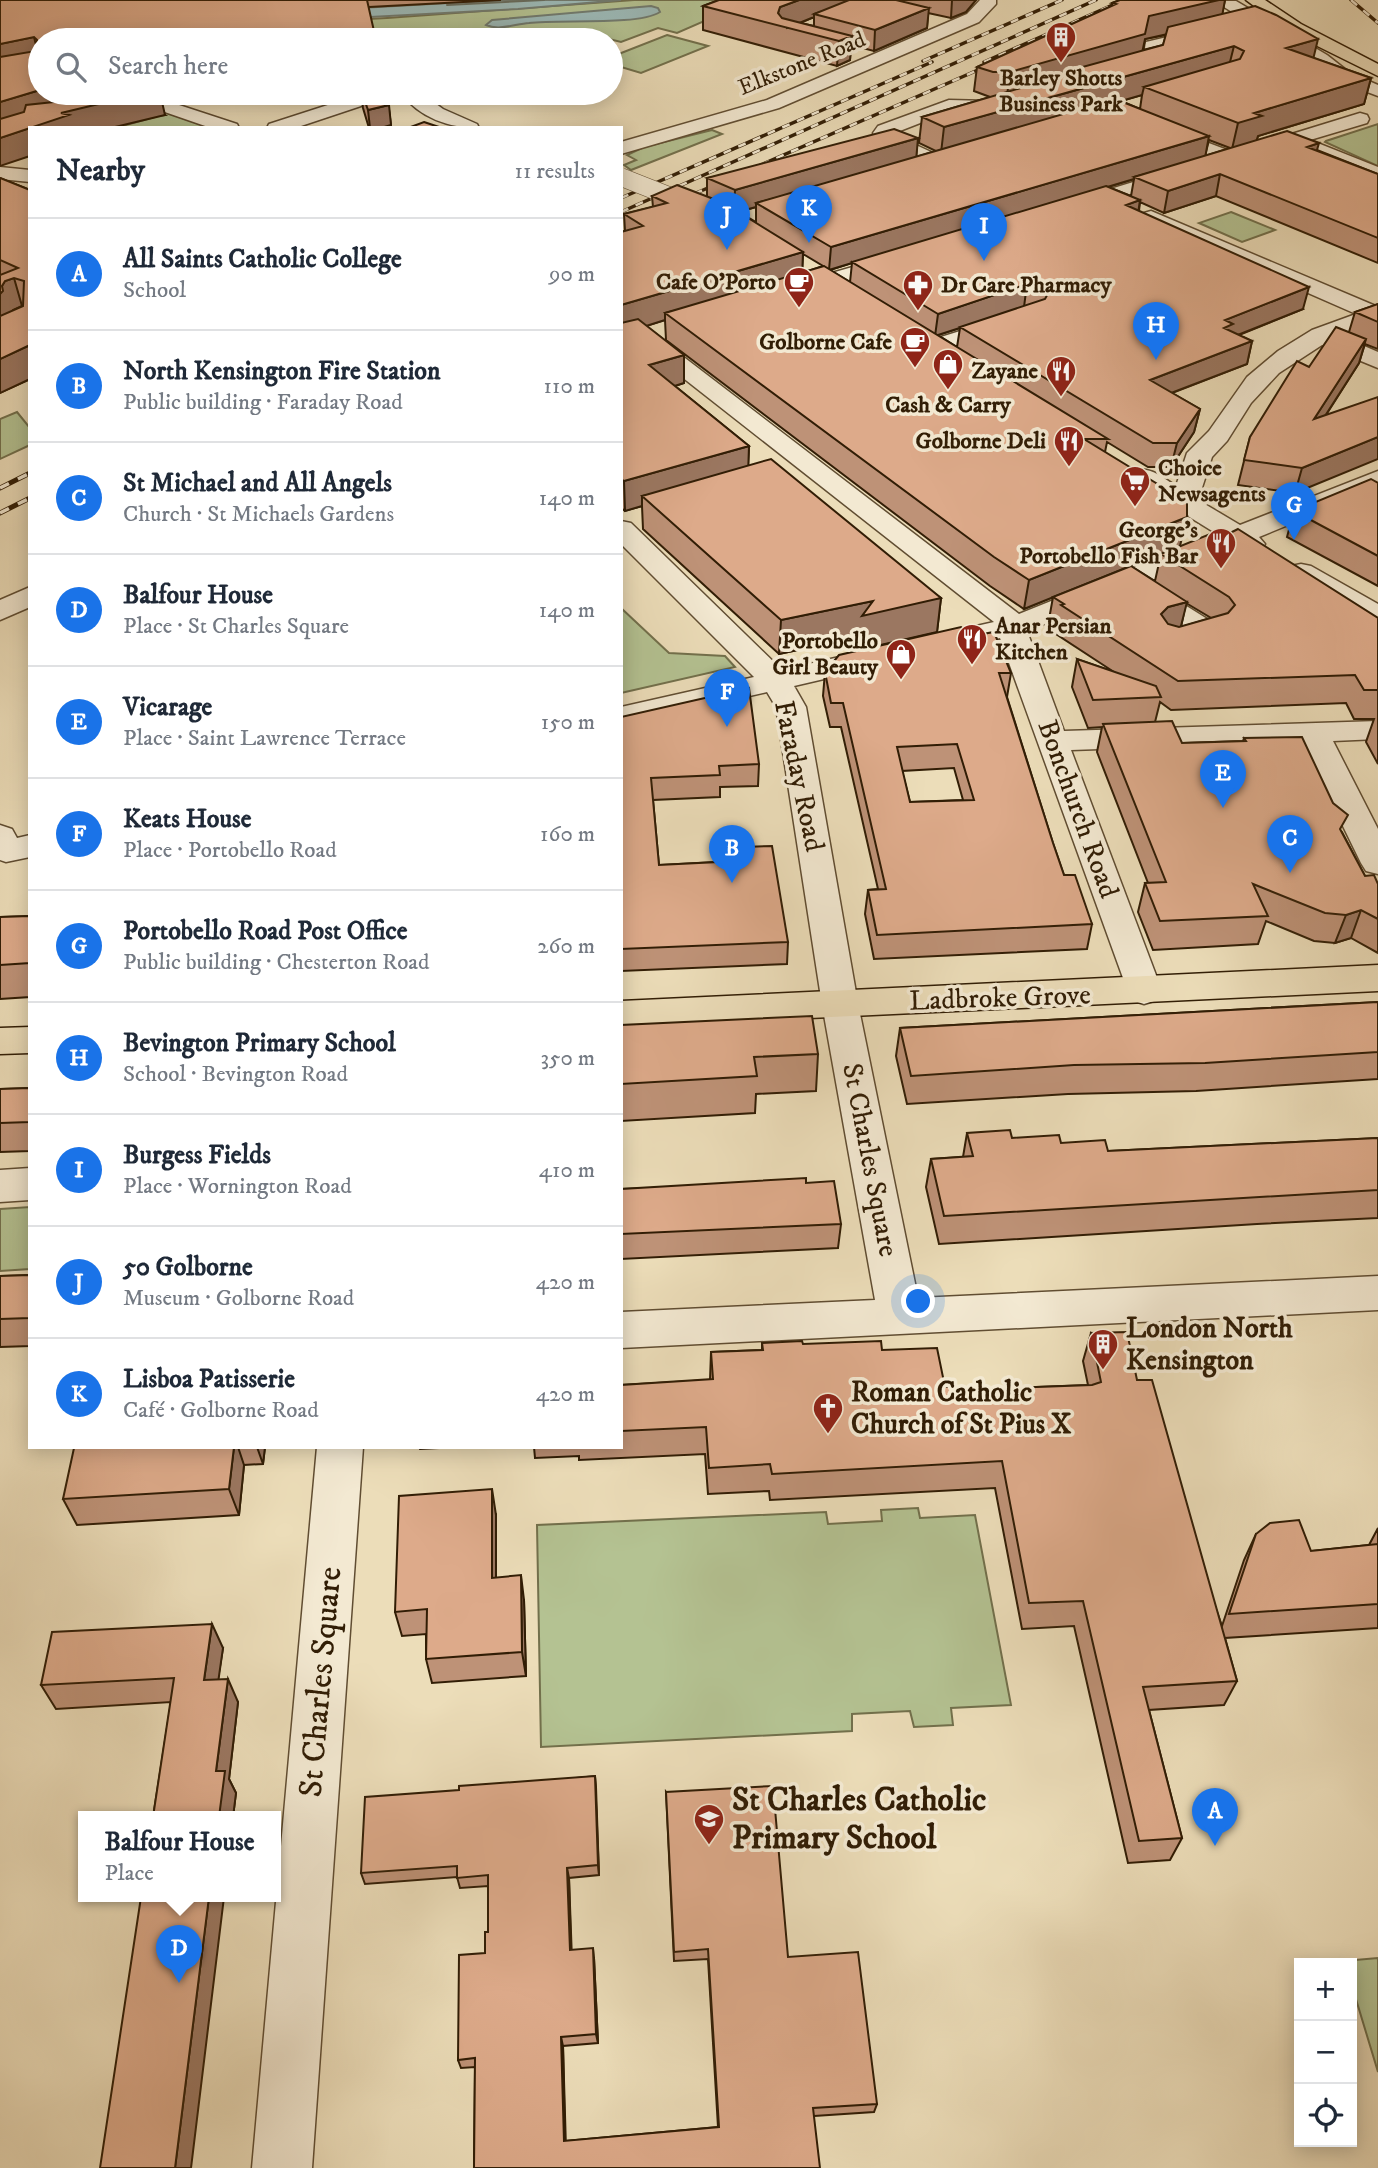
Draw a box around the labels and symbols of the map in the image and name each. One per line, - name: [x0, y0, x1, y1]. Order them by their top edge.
- building icon: Barley Shotts Business Park: [1044, 20, 1078, 64]
- street label: Elkstone Road: [734, 25, 870, 103]
- place label: Barley Shotts Business Park: [999, 64, 1124, 119]
- pin: K: [786, 185, 832, 243]
- pin: J: [704, 192, 750, 250]
- pin: I: [961, 203, 1007, 261]
- cafe icon: Cafe O'Porto: [782, 265, 816, 309]
- place label: Cafe O'Porto: [656, 268, 776, 297]
- pharmacy icon: Dr Care Pharmacy: [901, 268, 935, 312]
- place label: Dr Care Pharmacy: [941, 271, 1112, 300]
- pin: H: [1133, 302, 1179, 360]
- cafe icon: Golborne Cafe: [898, 325, 932, 369]
- place label: Golborne Cafe: [759, 328, 892, 357]
- shop icon: Cash & Carry: [931, 347, 965, 391]
- restaurant icon: Zayane: [1044, 354, 1078, 398]
- place label: Zayane: [971, 357, 1038, 386]
- place label: Cash & Carry: [885, 391, 1012, 420]
- restaurant icon: Golborne Deli: [1052, 424, 1086, 468]
- place label: Golborne Deli: [916, 427, 1046, 456]
- place label: Choice Newsagents: [1158, 454, 1266, 509]
- supermarket icon: Choice Newsagents: [1118, 464, 1152, 508]
- pin: G: [1271, 482, 1317, 540]
- place label: George's Portobello Fish Bar: [1019, 516, 1198, 571]
- restaurant icon: George's Portobello Fish Bar: [1204, 526, 1238, 570]
- place label: Anar Persian Kitchen: [994, 612, 1112, 667]
- restaurant icon: Anar Persian Kitchen: [955, 622, 989, 666]
- place label: Portobello Girl Beauty: [772, 627, 879, 682]
- shop icon: Portobello Girl Beauty: [884, 637, 918, 681]
- pin: F: [704, 669, 750, 727]
- street label: Faraday Road: [766, 697, 832, 855]
- street label: Bonchurch Road: [1030, 715, 1126, 903]
- pin: E: [1200, 750, 1246, 808]
- pin: C: [1267, 815, 1313, 873]
- pin: B: [709, 825, 755, 883]
- street label: Ladbroke Grove: [909, 977, 1091, 1019]
- street label: St Charles Square: [834, 1060, 906, 1260]
- your location: [901, 1284, 935, 1318]
- place label: London North Kensington: [1126, 1311, 1293, 1378]
- building icon: London North Kensington: [1086, 1327, 1120, 1371]
- place label: Roman Catholic Church of St Pius X: [851, 1375, 1072, 1442]
- church icon: Roman Catholic Church of St Pius X: [811, 1391, 845, 1435]
- street label: St Charles Square: [290, 1565, 352, 1799]
- place label: St Charles Catholic Primary School: [732, 1780, 986, 1859]
- pin: A: [1192, 1788, 1238, 1846]
- school or university icon: St Charles Catholic Primary School: [692, 1802, 726, 1846]
- pin: D: [156, 1925, 202, 1983]

